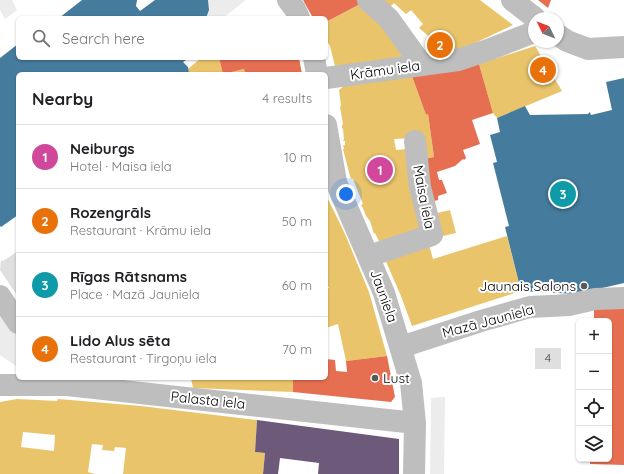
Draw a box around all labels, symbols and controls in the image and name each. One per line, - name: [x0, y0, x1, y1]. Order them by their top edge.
- north arrow: [528, 12, 564, 48]
- search box: [16, 16, 328, 60]
- icon: search: [30, 27, 52, 49]
- text: Search here: [62, 29, 145, 48]
- pin: 2: [427, 30, 453, 60]
- pin: 4: [530, 55, 556, 85]
- street label: Krāmu iela: [349, 56, 421, 84]
- text: Nearby: [32, 88, 93, 109]
- text: 4 results: [262, 90, 312, 106]
- text: Neiburgs: [70, 139, 135, 158]
- text: 1: [42, 149, 48, 165]
- text: 10 m: [284, 149, 312, 165]
- pin: 1: [367, 155, 393, 185]
- text: Hotel · Maisa iela: [70, 158, 172, 174]
- street label: Maisa iela: [409, 164, 439, 230]
- pin: 3: [550, 179, 576, 209]
- your location: [336, 184, 356, 204]
- text: Rozengrāls: [70, 203, 151, 222]
- text: 2: [41, 213, 49, 229]
- text: 50 m: [282, 213, 312, 229]
- text: Restaurant · Krāmu iela: [70, 222, 211, 238]
- text: Rīgas Rātsnams: [70, 267, 187, 286]
- street label: Jauniela: [366, 267, 402, 325]
- text: 3: [42, 277, 48, 293]
- text: 60 m: [282, 277, 312, 293]
- place label: Jaunais Salons: [479, 277, 576, 295]
- marker: Jaunais Salons: [579, 281, 589, 291]
- text: Place · Mazā Jauniela: [70, 286, 200, 302]
- street label: Mazā Jauniela: [440, 300, 536, 342]
- map controls: [576, 318, 612, 462]
- button: +: [576, 318, 612, 354]
- text: Lido Alus sēta: [70, 331, 170, 350]
- text: 4: [41, 341, 49, 357]
- text: 70 m: [282, 341, 312, 357]
- text: Restaurant · Tirgoņu iela: [70, 350, 217, 366]
- house number: 4: [545, 350, 551, 365]
- button: −: [576, 354, 612, 390]
- place label: Lust: [383, 369, 410, 387]
- marker: Lust: [370, 373, 380, 383]
- street label: Palasta iela: [170, 387, 246, 413]
- button: locate: [576, 390, 612, 426]
- button: layers: [576, 426, 612, 462]

